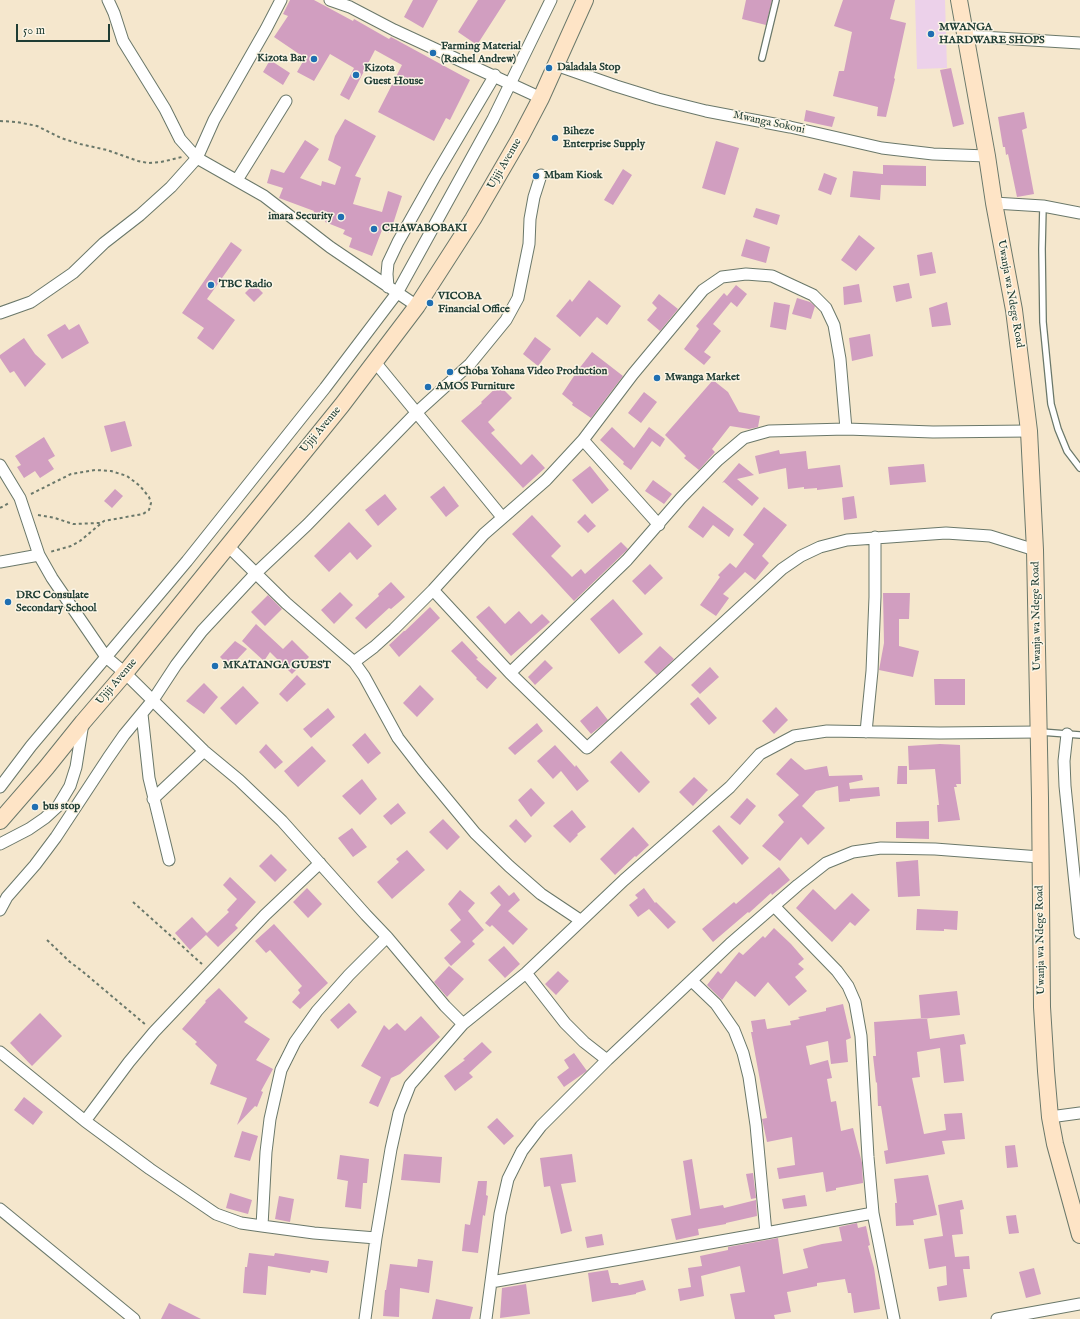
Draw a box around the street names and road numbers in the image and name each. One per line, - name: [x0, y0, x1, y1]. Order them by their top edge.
- street label: Mwanga Sokoni: [732, 109, 806, 137]
- street label: Ujiji Avenue: [485, 136, 525, 192]
- street label: Uwanja wa Ndege Road: [994, 239, 1026, 349]
- street label: Ujiji Avenue: [298, 404, 344, 456]
- street label: Uwanja wa Ndege Road: [1029, 561, 1045, 671]
- street label: Ujiji Avenue: [94, 656, 140, 708]
- street label: Uwanja wa Ndege Road: [1033, 885, 1049, 995]

